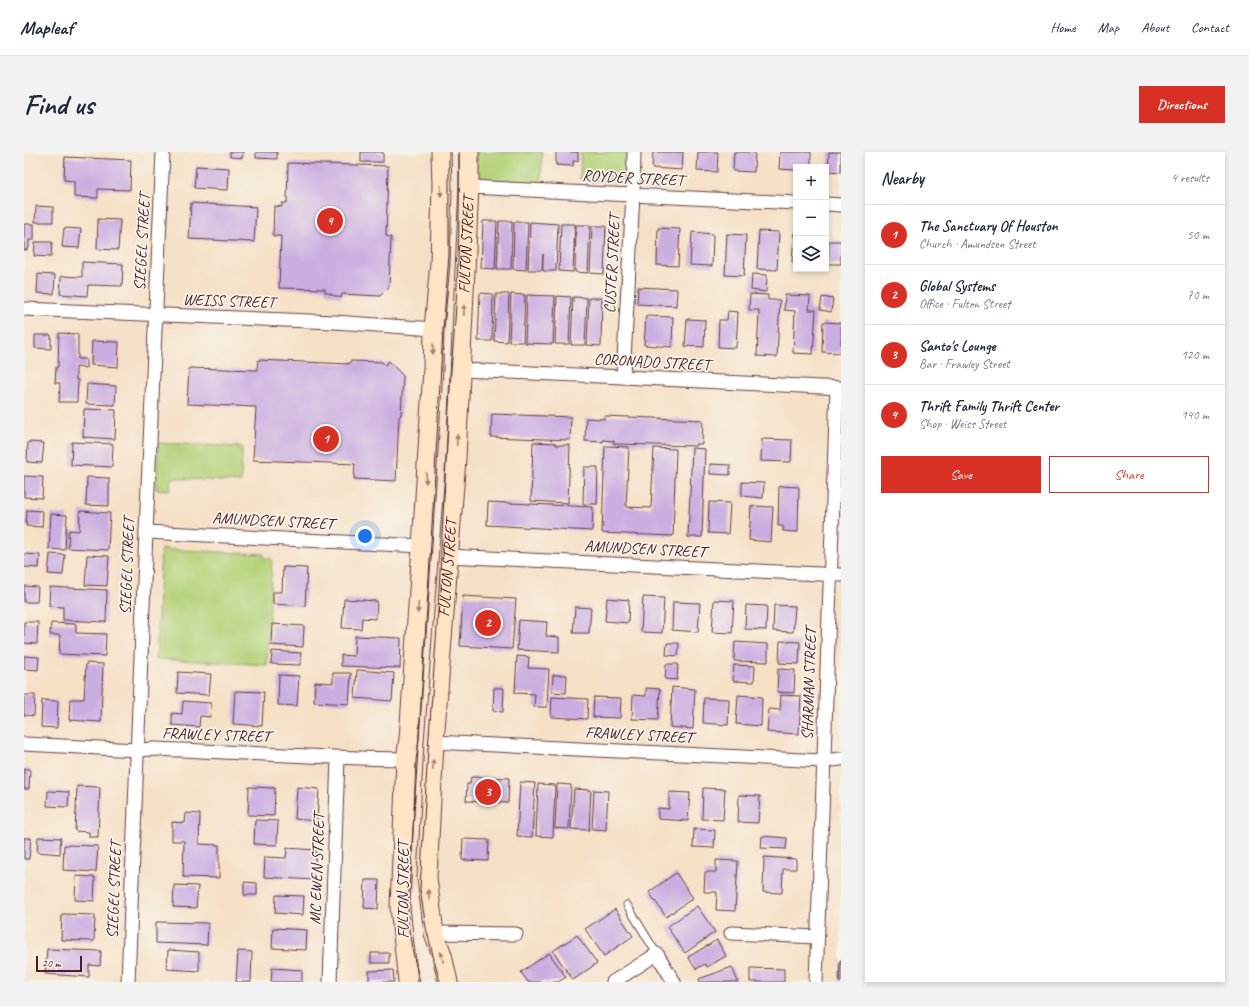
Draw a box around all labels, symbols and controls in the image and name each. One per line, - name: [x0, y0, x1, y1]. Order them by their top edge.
- text: Mapleaf: [20, 16, 73, 40]
- text: Home: [1050, 19, 1076, 36]
- text: Map: [1098, 19, 1119, 36]
- text: About: [1141, 19, 1169, 36]
- text: Contact: [1191, 19, 1229, 36]
- button: Directions: [1139, 86, 1225, 123]
- text: Find us: [24, 87, 94, 122]
- map controls: [793, 164, 829, 272]
- button: +: [793, 164, 829, 200]
- street label: ROYDER STREET: [582, 165, 688, 191]
- text: Nearby: [881, 168, 924, 189]
- text: 4 results: [1171, 170, 1209, 186]
- one-way arrow: [438, 185, 444, 198]
- street label: SIEGEL STREET: [129, 189, 155, 291]
- street label: FULTON STREET: [454, 192, 479, 294]
- button: −: [793, 200, 829, 236]
- pin: 4: [317, 206, 343, 236]
- street label: CUSTER STREET: [599, 211, 625, 314]
- text: The Sanctuary Of Houston: [919, 217, 1058, 236]
- text: 1: [891, 227, 897, 243]
- text: 50 m: [1187, 227, 1209, 243]
- button: layers: [793, 236, 829, 272]
- text: Church · Amundsen Street: [919, 236, 1036, 252]
- text: Global Systems: [919, 277, 995, 296]
- text: 2: [891, 287, 897, 303]
- text: 70 m: [1187, 287, 1209, 303]
- street label: WEISS STREET: [183, 289, 279, 313]
- text: Office · Fulton Street: [919, 296, 1011, 312]
- one-way arrow: [461, 303, 467, 316]
- text: Santo's Lounge: [919, 337, 996, 356]
- one-way arrow: [430, 343, 436, 356]
- text: 3: [891, 347, 897, 363]
- text: 120 m: [1181, 347, 1209, 363]
- street label: CORONADO STREET: [594, 349, 714, 375]
- text: Bar · Frawley Street: [919, 356, 1010, 372]
- text: Thrift Family Thrift Center: [919, 397, 1059, 416]
- text: 4: [891, 407, 897, 423]
- text: 140 m: [1181, 407, 1209, 423]
- text: Shop · Weiss Street: [919, 416, 1006, 432]
- pin: 1: [313, 424, 339, 454]
- one-way arrow: [454, 434, 461, 446]
- button: Save: [881, 456, 1041, 493]
- button: Share: [1049, 456, 1209, 493]
- one-way arrow: [423, 472, 430, 484]
- street label: AMUNDSEN STREET: [212, 508, 339, 534]
- street label: SIEGEL STREET: [115, 513, 139, 615]
- street label: FULTON STREET: [434, 515, 462, 617]
- your location: [355, 526, 375, 546]
- street label: AMUNDSEN STREET: [584, 536, 711, 562]
- one-way arrow: [414, 602, 421, 614]
- pin: 2: [475, 608, 501, 638]
- street label: SHARMAN STREET: [797, 623, 821, 740]
- street label: FRAWLEY STREET: [585, 722, 698, 748]
- street label: FRAWLEY STREET: [162, 723, 275, 747]
- one-way arrow: [430, 758, 436, 771]
- pin: 3: [475, 777, 501, 807]
- street label: MC EWEN STREET: [305, 810, 329, 925]
- street label: SIEGEL STREET: [102, 837, 126, 939]
- street label: FULTON STREET: [393, 838, 413, 939]
- one-way arrow: [426, 889, 432, 901]
- one-way arrow: [439, 951, 445, 963]
- scale bar: [36, 954, 82, 973]
- text: 20 m: [42, 956, 61, 970]

